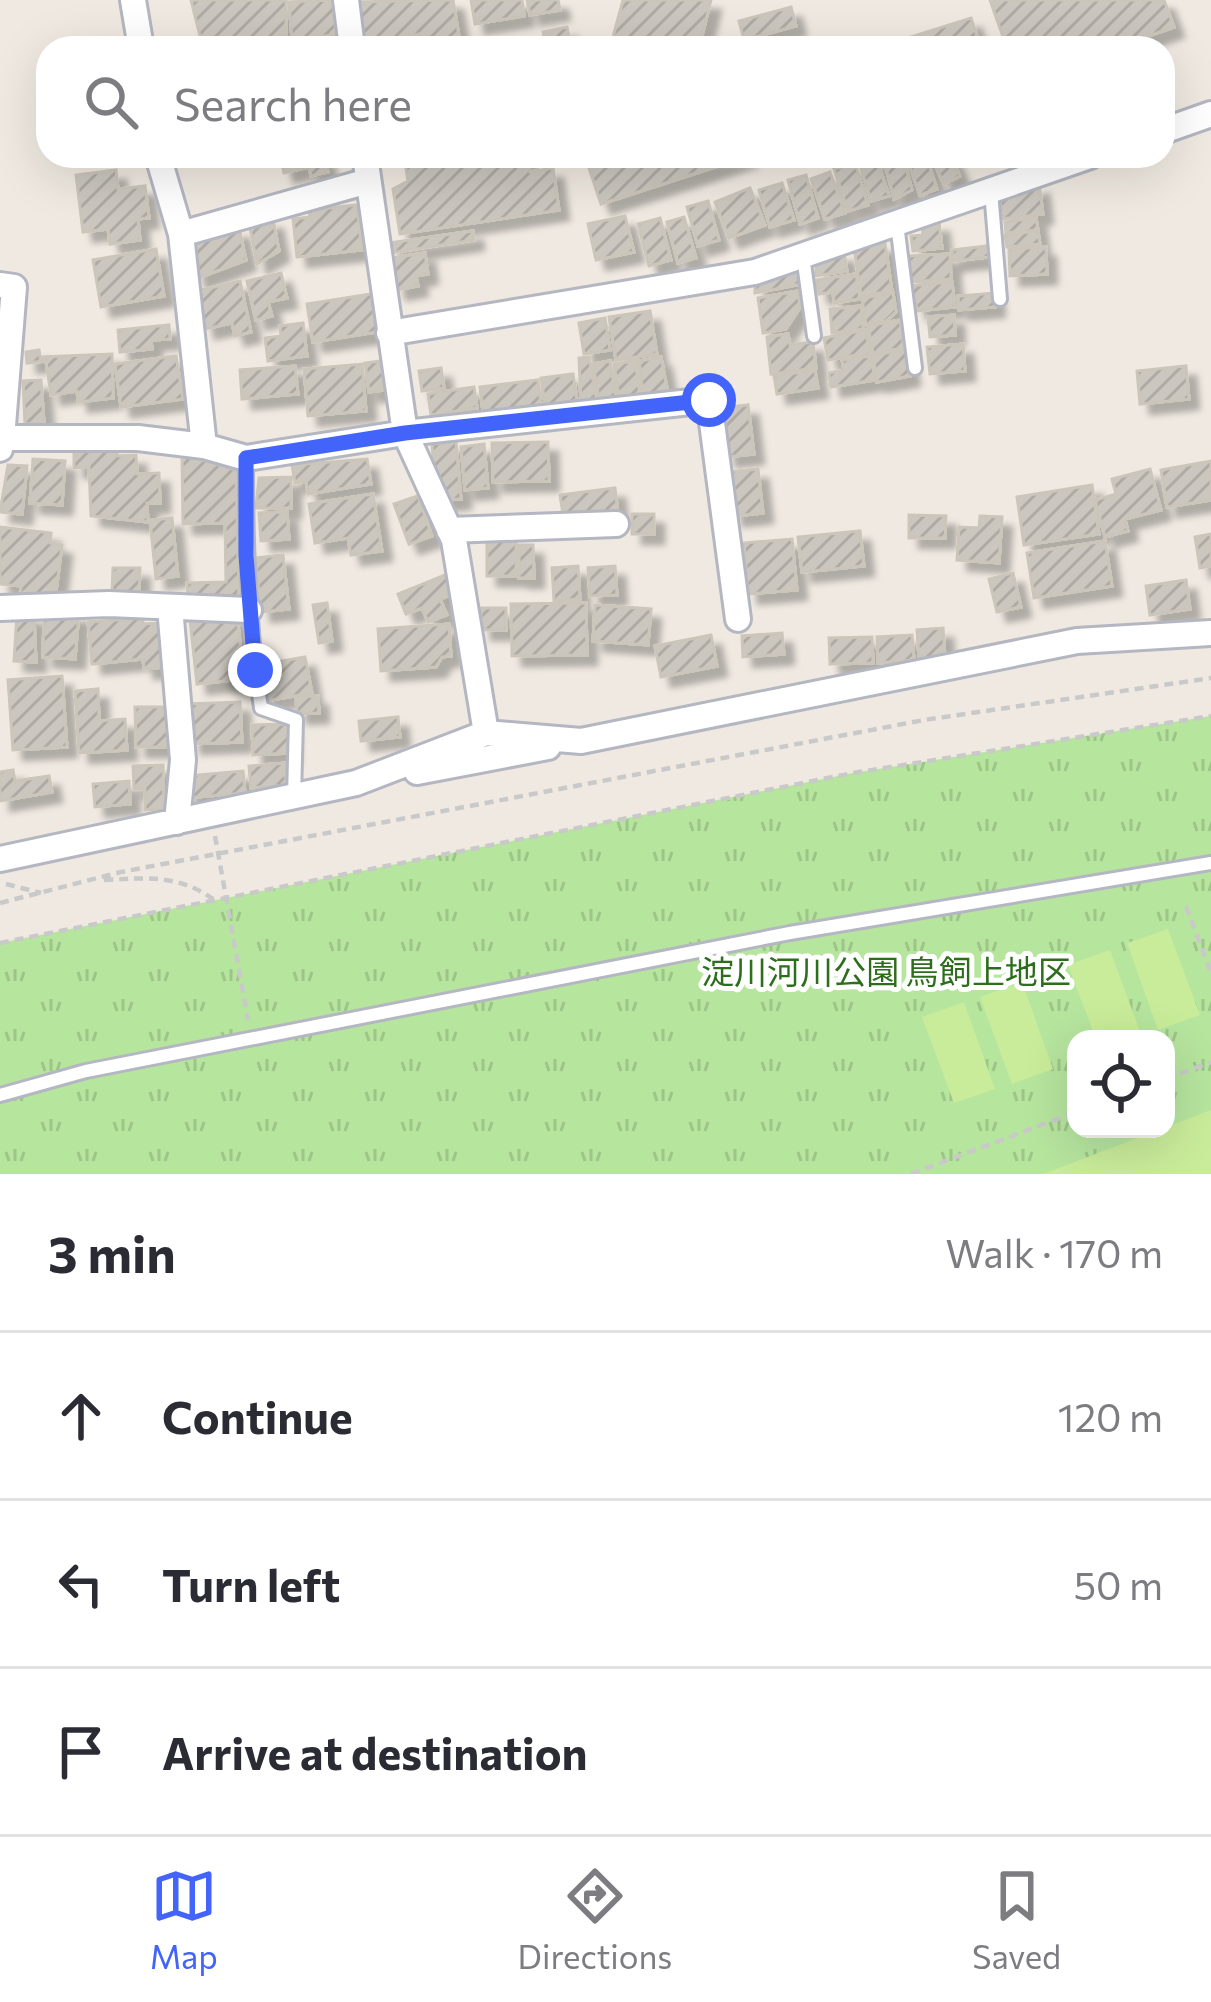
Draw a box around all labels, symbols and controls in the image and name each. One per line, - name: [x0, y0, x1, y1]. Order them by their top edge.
- search box: [36, 36, 1175, 168]
- icon: search: [78, 69, 144, 135]
- text: Search here: [174, 75, 412, 130]
- route start: [682, 373, 736, 427]
- route end: [228, 643, 282, 697]
- park label: 淀川河川公園 鳥飼上地区: [701, 950, 1071, 991]
- map controls: [1067, 1030, 1175, 1138]
- button: locate: [1067, 1030, 1175, 1138]
- text: 3 min: [48, 1221, 176, 1284]
- text: Walk · 170 m: [946, 1228, 1163, 1276]
- icon: ahead: [48, 1383, 114, 1449]
- text: Continue: [162, 1388, 353, 1443]
- text: 120 m: [1058, 1392, 1163, 1440]
- icon: left: [48, 1551, 114, 1617]
- text: Turn left: [162, 1556, 340, 1611]
- text: 50 m: [1074, 1560, 1163, 1608]
- icon: arrive: [48, 1719, 114, 1785]
- text: Arrive at destination: [162, 1724, 588, 1779]
- tab: Map: [150, 1863, 218, 1976]
- tab: Directions: [518, 1863, 672, 1976]
- tab: Saved: [972, 1863, 1061, 1976]

